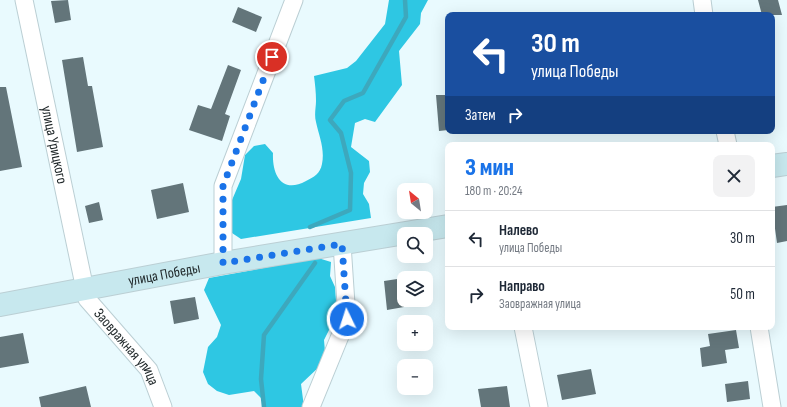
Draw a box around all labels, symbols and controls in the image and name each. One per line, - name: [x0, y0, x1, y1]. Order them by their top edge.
- text: 30 m: [531, 27, 580, 60]
- icon: left: [465, 28, 517, 80]
- pin: [255, 40, 289, 74]
- icon: arrive: [261, 46, 283, 68]
- text: улица Победы: [531, 61, 618, 82]
- street label: улица Урицкого: [37, 104, 71, 186]
- icon: right: [504, 104, 526, 126]
- text: Затем: [465, 106, 496, 125]
- text: 3 мин: [465, 153, 514, 182]
- button: close: [713, 155, 755, 197]
- north arrow: [397, 183, 433, 219]
- map controls: [397, 183, 433, 395]
- text: 180 m · 20:24: [465, 183, 522, 199]
- text: Налево: [499, 221, 539, 240]
- button: search: [397, 227, 433, 263]
- icon: left: [465, 228, 487, 250]
- text: 30 m: [730, 229, 755, 248]
- text: улица Победы: [499, 240, 562, 256]
- street label: улица Победы: [127, 259, 202, 291]
- button: layers: [397, 271, 433, 307]
- text: Направо: [499, 277, 545, 296]
- icon: right: [465, 284, 487, 306]
- text: 50 m: [730, 285, 755, 304]
- text: Заовражная улица: [499, 296, 581, 312]
- position arrow: [326, 298, 368, 340]
- street label: Заовражная улица: [89, 304, 163, 388]
- button: +: [397, 315, 433, 351]
- button: −: [397, 359, 433, 395]

